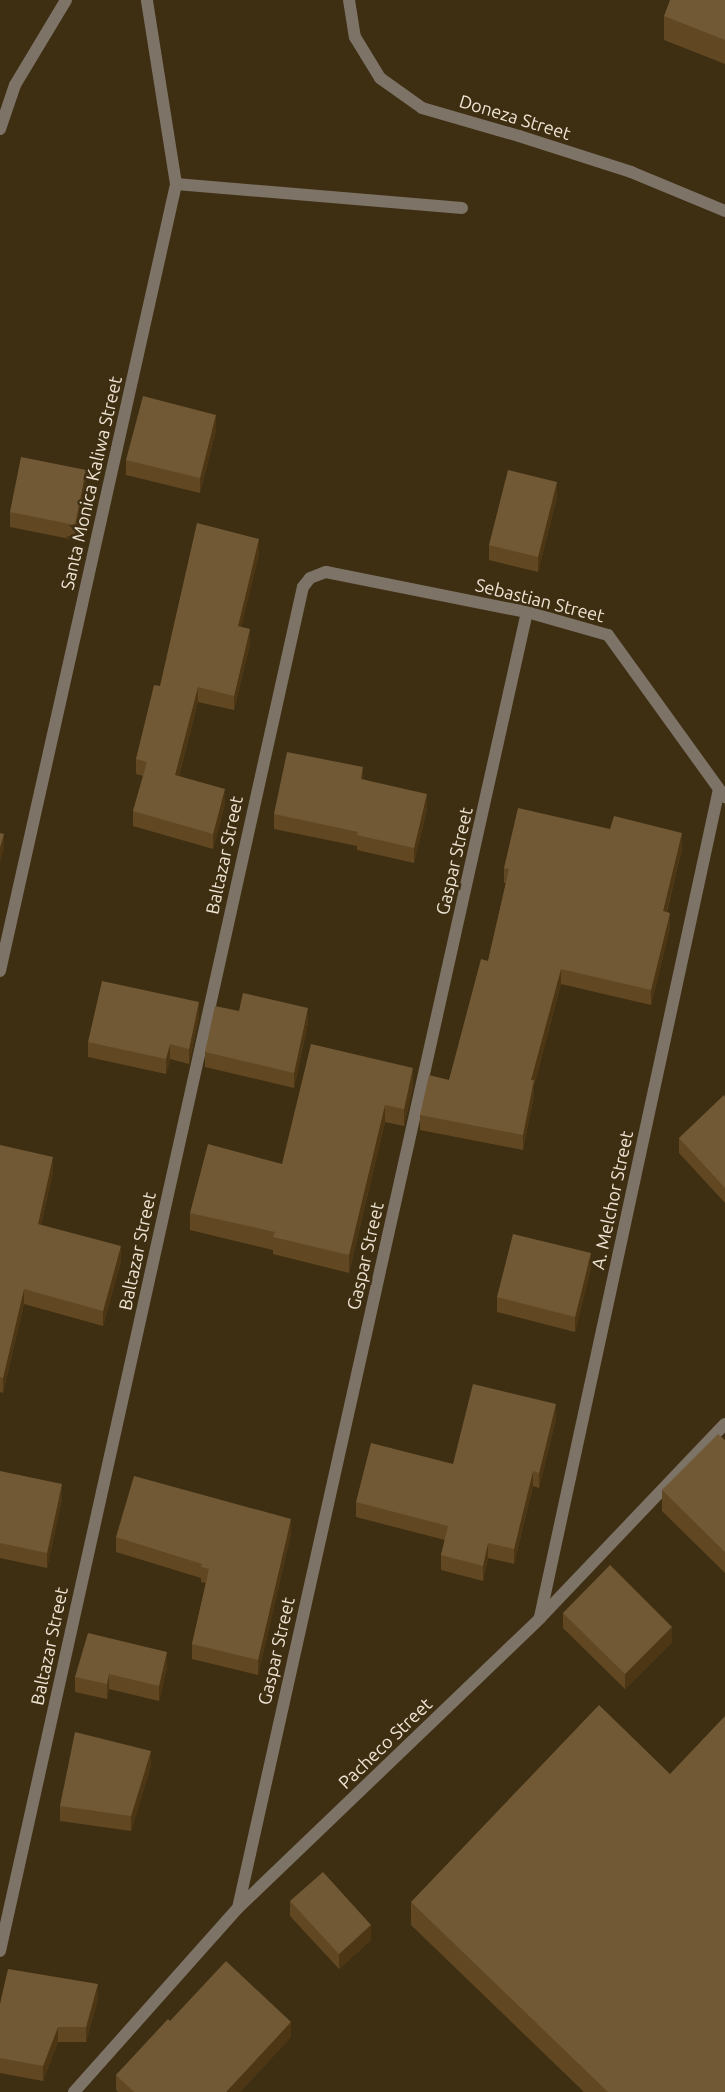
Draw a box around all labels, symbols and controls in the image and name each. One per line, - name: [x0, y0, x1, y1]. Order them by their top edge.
- street label: Doneza Street: [457, 90, 573, 144]
- street label: Santa Monica Kaliwa Street: [56, 374, 126, 592]
- street label: Sebastian Street: [473, 574, 607, 626]
- street label: Baltazar Street: [201, 794, 247, 916]
- street label: Gaspar Street: [431, 805, 477, 917]
- street label: A. Melchor Street: [587, 1129, 637, 1271]
- street label: Baltazar Street: [114, 1190, 160, 1312]
- street label: Gaspar Street: [342, 1200, 388, 1312]
- street label: Baltazar Street: [26, 1585, 72, 1707]
- street label: Gaspar Street: [253, 1595, 299, 1707]
- street label: Pacheco Street: [334, 1693, 436, 1793]

